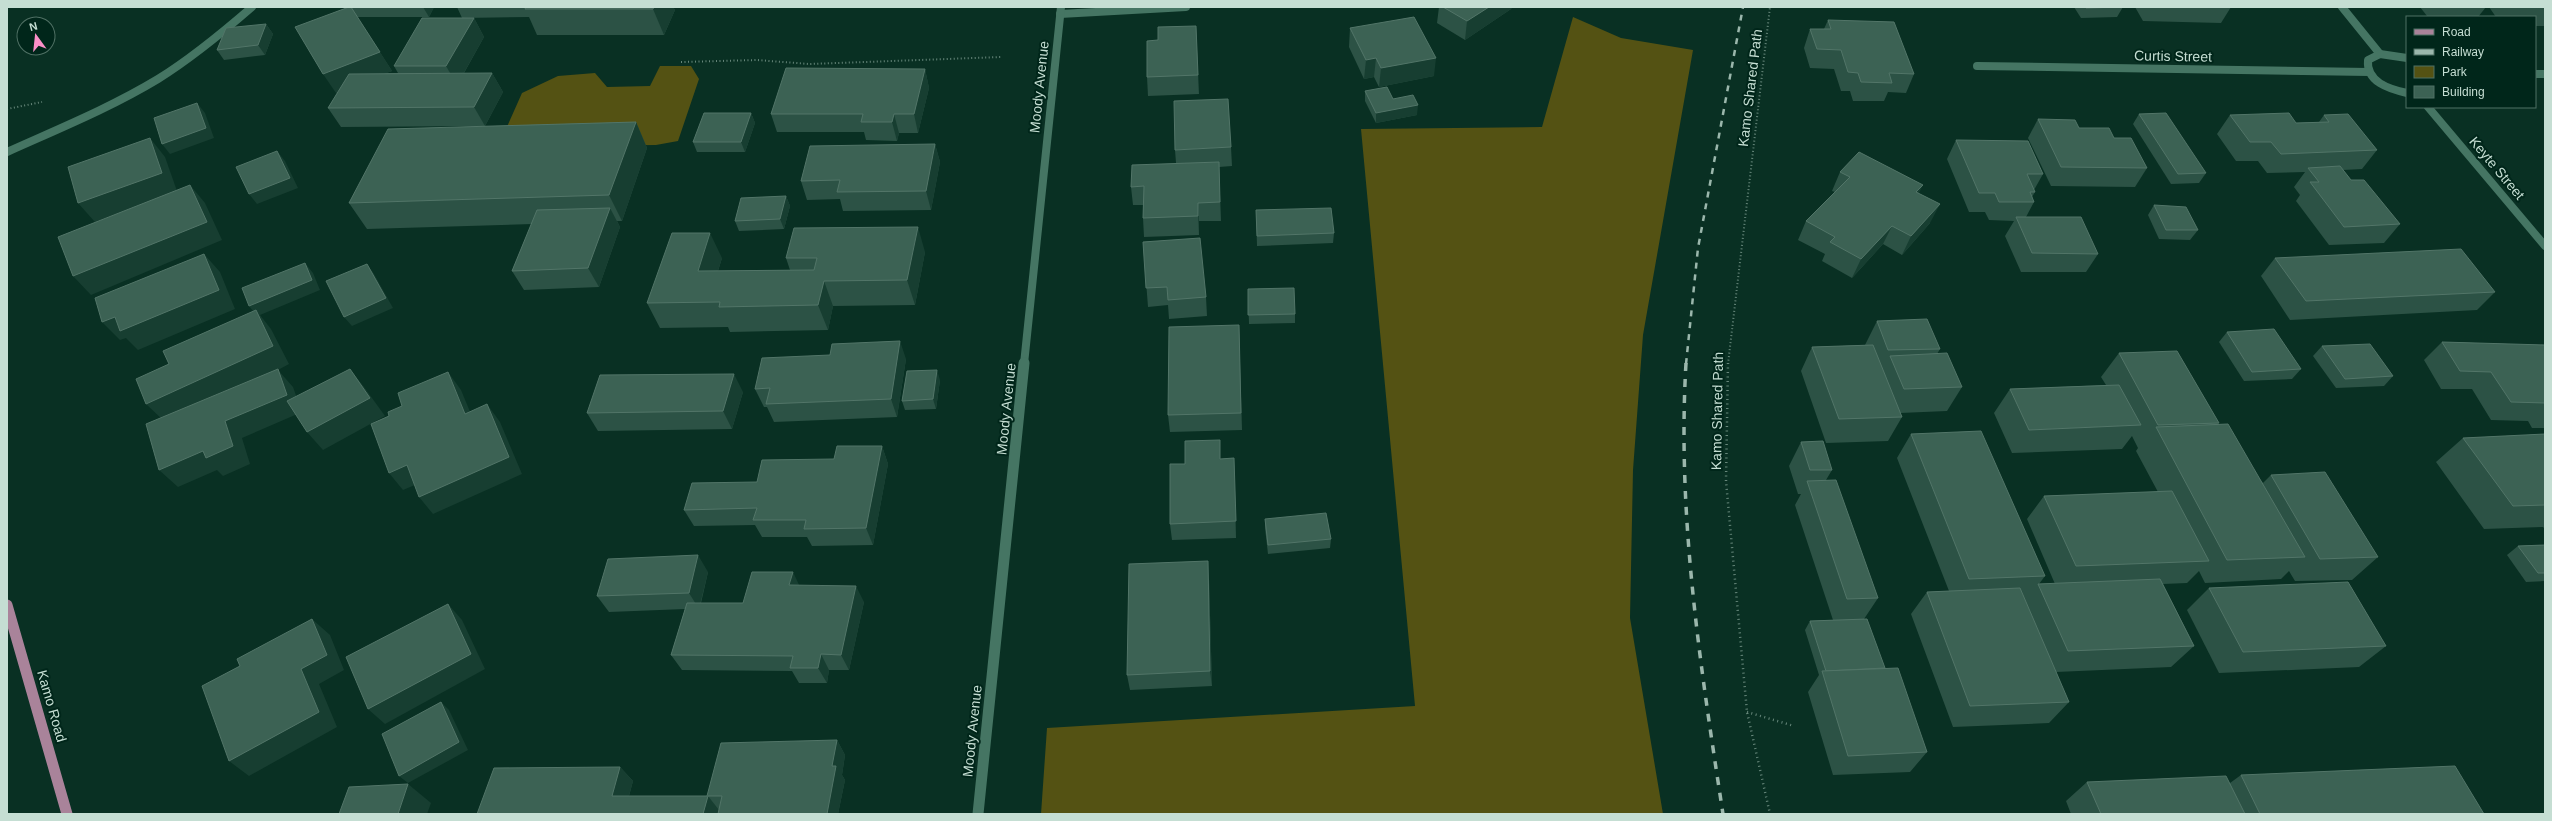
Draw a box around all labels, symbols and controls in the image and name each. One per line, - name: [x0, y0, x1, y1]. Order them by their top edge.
- north arrow: [16, 16, 56, 56]
- legend: [2406, 16, 2536, 108]
- text: N: [28, 20, 39, 33]
- text: Road: [2442, 25, 2471, 39]
- street label: Kamo Shared Path: [1735, 28, 1765, 148]
- street label: Moody Avenue: [1026, 40, 1052, 134]
- text: Railway: [2442, 45, 2484, 59]
- street label: Curtis Street: [2134, 47, 2212, 65]
- text: Park: [2442, 65, 2468, 79]
- text: Building: [2442, 85, 2485, 99]
- street label: Keyte Street: [2466, 133, 2528, 203]
- street label: Kamo Shared Path: [1708, 352, 1726, 470]
- street label: Moody Avenue: [993, 362, 1019, 456]
- street label: Kamo Road: [34, 668, 70, 744]
- street label: Moody Avenue: [959, 684, 985, 778]

